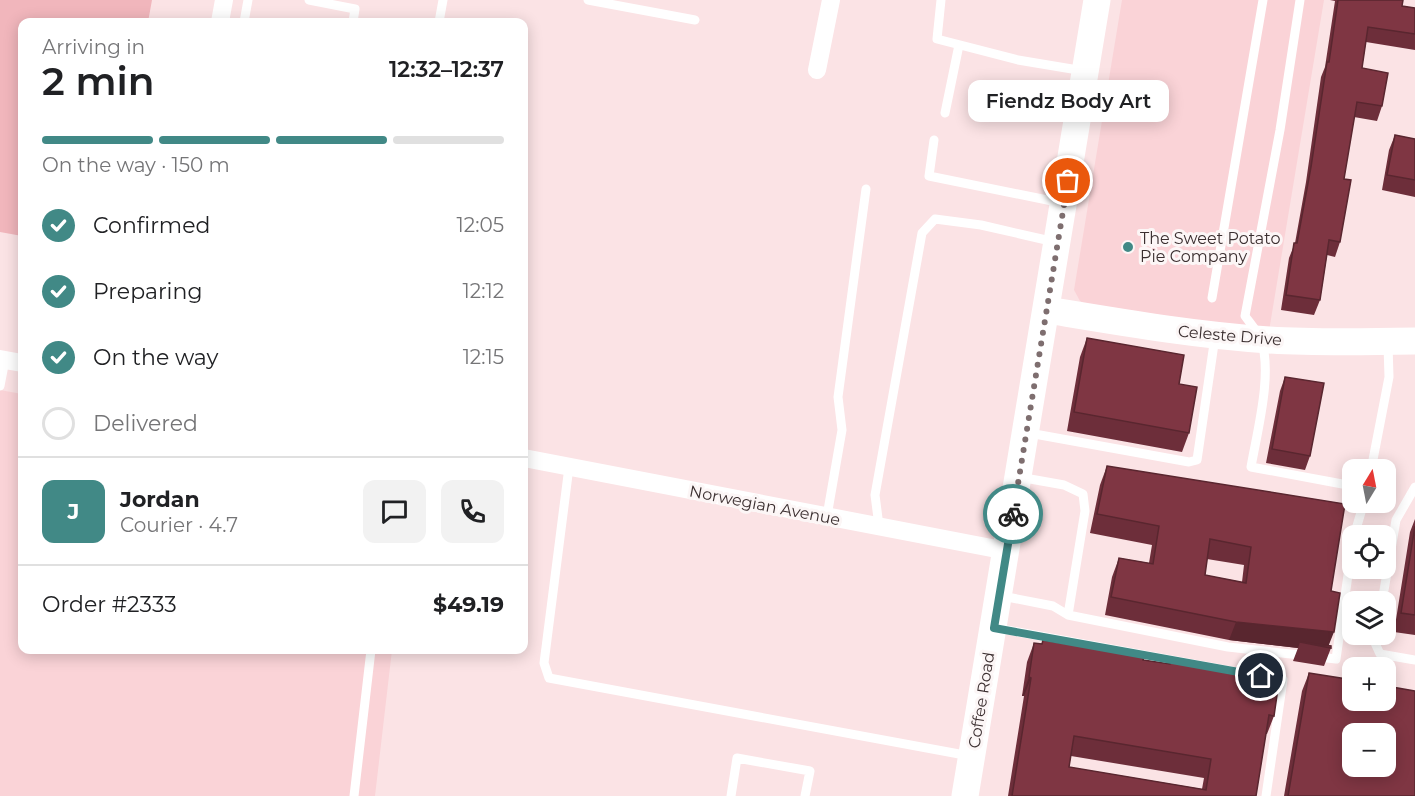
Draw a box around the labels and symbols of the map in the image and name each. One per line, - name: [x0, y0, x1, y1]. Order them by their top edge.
- callout: Fiendz Body Art: [968, 79, 1168, 121]
- pin: [1042, 155, 1093, 206]
- place label: The Sweet Potato Pie Company: [1140, 229, 1281, 266]
- marker: The Sweet Potato Pie Company: [1121, 240, 1135, 254]
- street label: Celeste Drive: [1177, 321, 1283, 350]
- north arrow: [1342, 459, 1396, 513]
- street label: Norwegian Avenue: [688, 482, 842, 529]
- courier: [983, 484, 1043, 544]
- pin: [1235, 650, 1286, 701]
- street label: Coffee Road: [965, 651, 998, 750]

